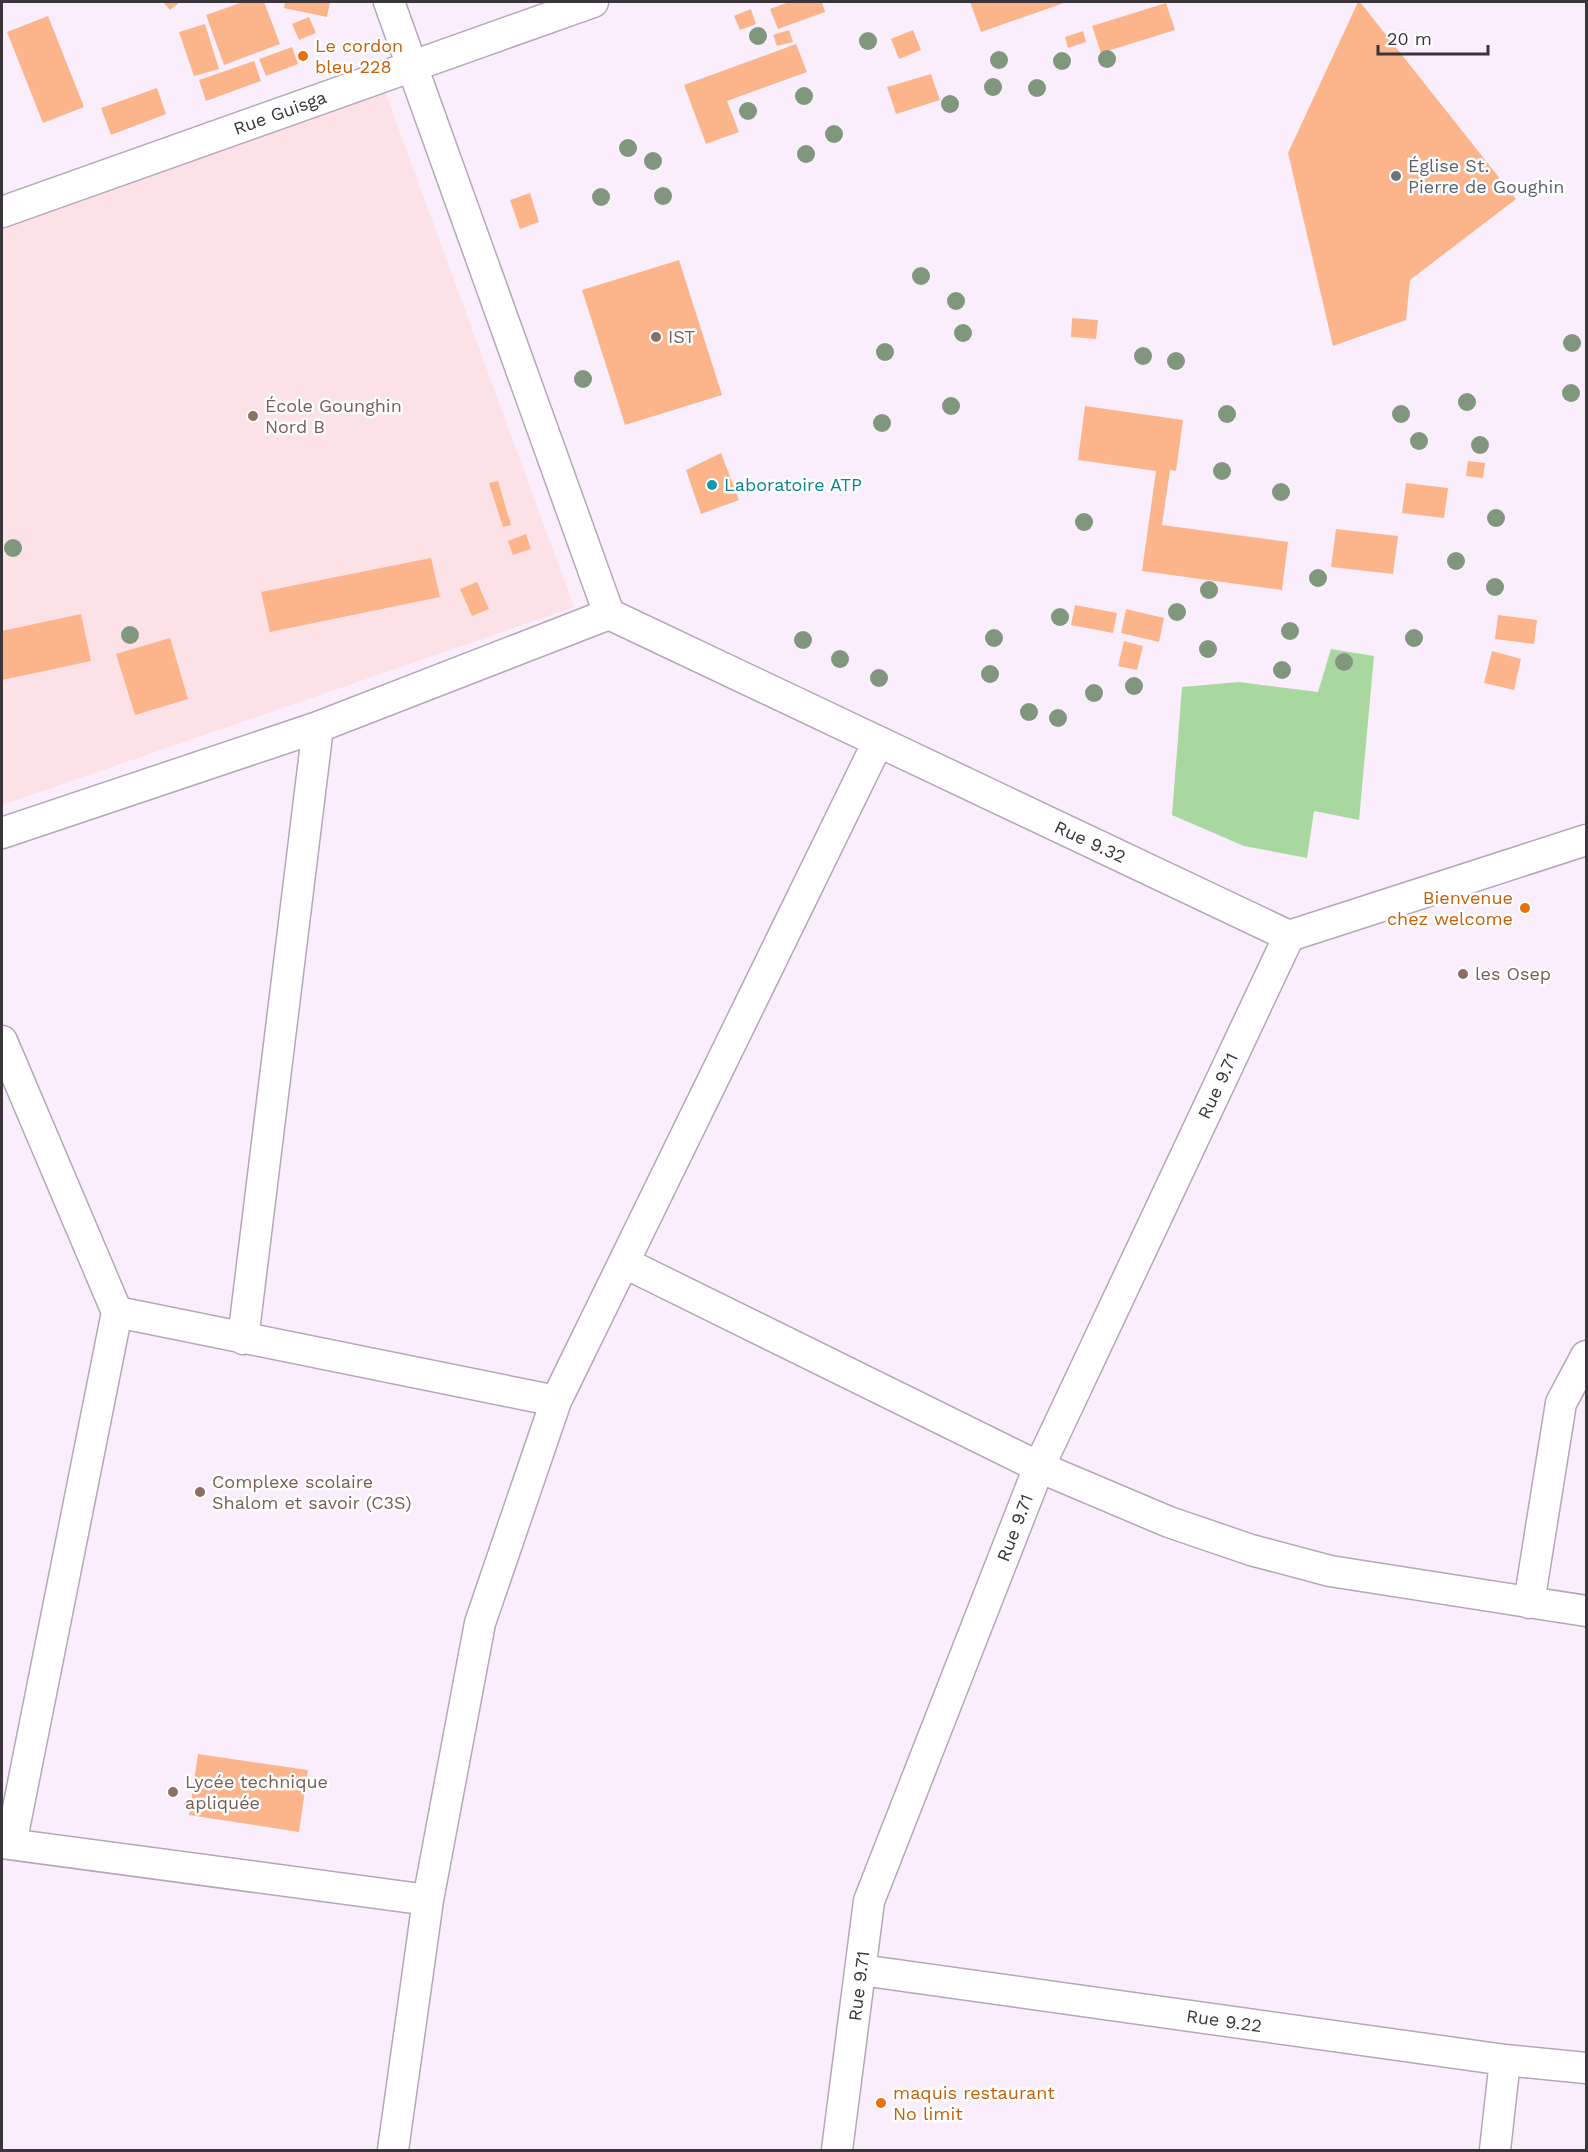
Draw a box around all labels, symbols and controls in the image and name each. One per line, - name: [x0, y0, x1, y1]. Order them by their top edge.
- scale bar: [1378, 18, 1488, 56]
- text: 20 m: [1387, 28, 1432, 49]
- place label: Le cordon bleu 228: [315, 35, 403, 77]
- marker: Le cordon bleu 228: [296, 49, 310, 63]
- street label: Rue Guisga: [230, 86, 329, 139]
- place label: Église St. Pierre de Goughin: [1408, 155, 1564, 197]
- marker: Église St. Pierre de Goughin: [1389, 169, 1403, 183]
- place label: IST: [668, 326, 695, 347]
- marker: IST: [649, 330, 663, 344]
- place label: École Gounghin Nord B: [265, 395, 402, 437]
- marker: École Gounghin Nord B: [246, 409, 260, 423]
- place label: Laboratoire ATP: [724, 474, 862, 495]
- marker: Laboratoire ATP: [705, 478, 719, 492]
- street label: Rue 9.32: [1051, 816, 1129, 867]
- place label: Bienvenue chez welcome: [1387, 887, 1513, 929]
- marker: Bienvenue chez welcome: [1518, 901, 1532, 915]
- place label: les Osep: [1475, 963, 1551, 984]
- marker: les Osep: [1456, 967, 1470, 981]
- street label: Rue 9.71: [1193, 1049, 1242, 1122]
- place label: Complexe scolaire Shalom et savoir (C3S): [212, 1471, 411, 1513]
- marker: Complexe scolaire Shalom et savoir (C3S): [193, 1485, 207, 1499]
- street label: Rue 9.71: [992, 1491, 1037, 1565]
- place label: Lycée technique apliquée: [185, 1771, 328, 1813]
- marker: Lycée technique apliquée: [166, 1785, 180, 1799]
- street label: Rue 9.71: [844, 1950, 873, 2022]
- street label: Rue 9.22: [1185, 2005, 1263, 2036]
- place label: maquis restaurant No limit: [893, 2082, 1055, 2124]
- marker: maquis restaurant No limit: [874, 2096, 888, 2110]

